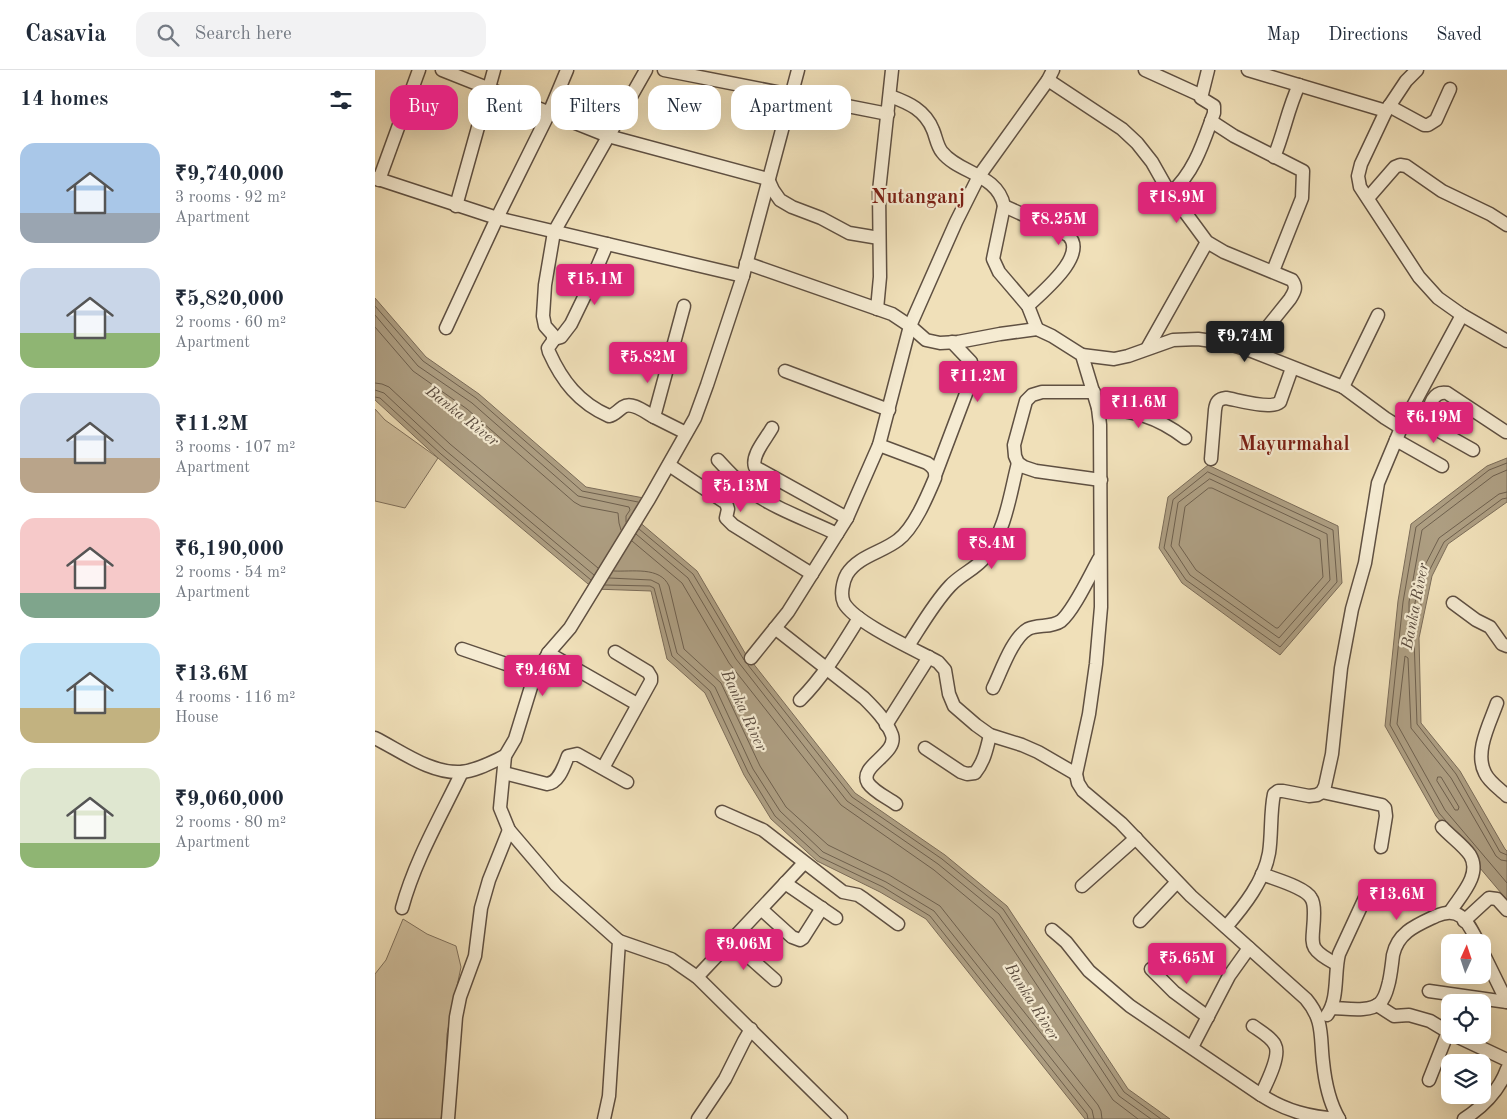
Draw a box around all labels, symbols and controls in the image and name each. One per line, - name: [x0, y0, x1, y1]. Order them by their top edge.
- search box: [136, 12, 486, 57]
- icon: search: [154, 21, 182, 49]
- text: Casavia: [25, 23, 106, 47]
- text: Search here: [194, 25, 292, 44]
- text: Map: [1267, 26, 1300, 44]
- text: Directions: [1328, 26, 1408, 44]
- text: Saved: [1436, 26, 1482, 44]
- chip: Buy: [390, 85, 458, 130]
- chip: Rent: [468, 85, 541, 130]
- chip: Filters: [551, 85, 638, 130]
- chip: New: [648, 85, 721, 130]
- chip: Apartment: [731, 85, 851, 130]
- icon: filters: [327, 86, 355, 114]
- text: 14 homes: [20, 89, 108, 110]
- icon: home: [60, 163, 120, 223]
- text: ₹9,740,000: [175, 164, 284, 185]
- pin: ₹18.9M: [1136, 182, 1218, 224]
- district label: Nutanganj: [871, 188, 965, 208]
- text: 3 rooms · 92 m²: [175, 190, 286, 206]
- text: ₹18.9M: [1149, 190, 1205, 206]
- pin: ₹8.25M: [1018, 204, 1100, 246]
- text: Apartment: [175, 210, 250, 226]
- text: ₹8.25M: [1031, 212, 1087, 228]
- pin: ₹15.1M: [554, 264, 636, 306]
- text: ₹15.1M: [567, 272, 623, 288]
- icon: home: [60, 288, 120, 348]
- text: ₹5,820,000: [175, 289, 284, 310]
- text: 2 rooms · 60 m²: [175, 315, 286, 331]
- pin: ₹9.74M: [1204, 320, 1286, 363]
- text: ₹9.74M: [1217, 329, 1273, 345]
- text: Apartment: [175, 335, 250, 351]
- pin: ₹5.82M: [607, 342, 689, 384]
- text: ₹5.82M: [620, 350, 676, 366]
- pin: ₹11.2M: [937, 360, 1019, 403]
- text: ₹11.2M: [950, 369, 1006, 385]
- water label: Banka River: [422, 383, 502, 451]
- pin: ₹11.6M: [1098, 386, 1180, 429]
- text: ₹11.6M: [1111, 395, 1167, 411]
- pin: ₹6.19M: [1393, 402, 1475, 444]
- text: ₹6.19M: [1406, 410, 1462, 426]
- icon: home: [60, 413, 120, 473]
- text: ₹11.2M: [175, 414, 248, 435]
- district label: Mayurmahal: [1238, 435, 1350, 455]
- text: 3 rooms · 107 m²: [175, 440, 295, 456]
- text: Apartment: [175, 460, 250, 476]
- pin: ₹5.13M: [700, 470, 782, 513]
- text: ₹5.13M: [713, 479, 769, 495]
- pin: ₹8.4M: [957, 528, 1027, 570]
- text: ₹8.4M: [969, 536, 1015, 552]
- icon: home: [60, 538, 120, 598]
- text: ₹6,190,000: [175, 539, 284, 560]
- water label: Banka River: [1400, 561, 1432, 652]
- text: 2 rooms · 54 m²: [175, 565, 286, 581]
- text: Apartment: [175, 585, 250, 601]
- pin: ₹9.46M: [502, 654, 584, 697]
- icon: home: [60, 663, 120, 723]
- text: ₹9.46M: [515, 663, 571, 679]
- text: ₹13.6M: [175, 664, 248, 685]
- water label: Banka River: [717, 667, 769, 755]
- text: 4 rooms · 116 m²: [175, 690, 295, 706]
- text: House: [175, 710, 218, 726]
- icon: home: [60, 788, 120, 848]
- text: ₹9,060,000: [175, 789, 284, 810]
- text: 2 rooms · 80 m²: [175, 815, 286, 831]
- text: Apartment: [175, 835, 250, 851]
- pin: ₹13.6M: [1356, 878, 1438, 921]
- text: ₹13.6M: [1369, 887, 1425, 903]
- pin: ₹9.06M: [703, 928, 785, 971]
- north arrow: [1441, 934, 1491, 984]
- map controls: [1441, 934, 1491, 1104]
- text: ₹9.06M: [716, 937, 772, 953]
- pin: ₹5.65M: [1146, 942, 1228, 985]
- text: ₹5.65M: [1159, 951, 1215, 967]
- water label: Banka River: [1001, 960, 1062, 1044]
- button: locate: [1441, 994, 1491, 1044]
- button: layers: [1441, 1054, 1491, 1104]

